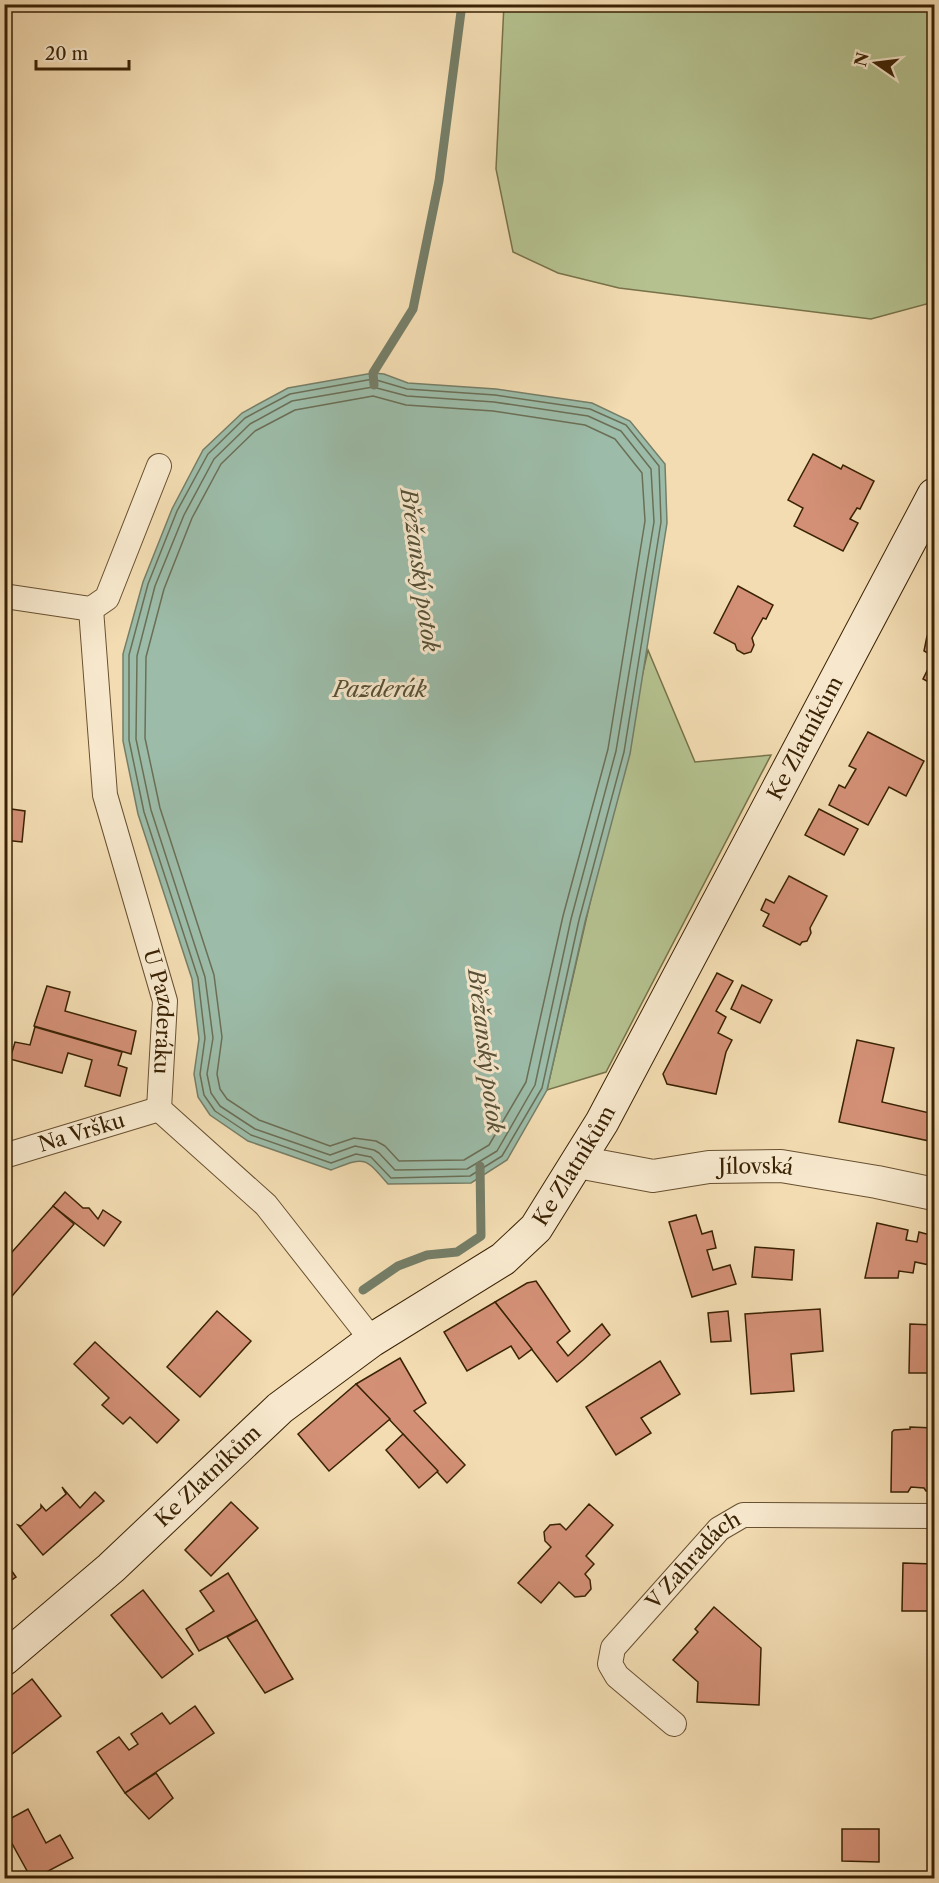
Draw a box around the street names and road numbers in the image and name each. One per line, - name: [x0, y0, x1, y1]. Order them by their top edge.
- street label: Ke Zlatníkům: [762, 672, 848, 804]
- street label: U Pazderáku: [139, 946, 179, 1075]
- street label: Ke Zlatníkům: [528, 1101, 620, 1230]
- street label: Na Vršku: [35, 1107, 128, 1157]
- street label: Jílovská: [715, 1153, 797, 1180]
- street label: Ke Zlatníkům: [150, 1420, 266, 1532]
- street label: V Zahradách: [640, 1506, 745, 1615]

